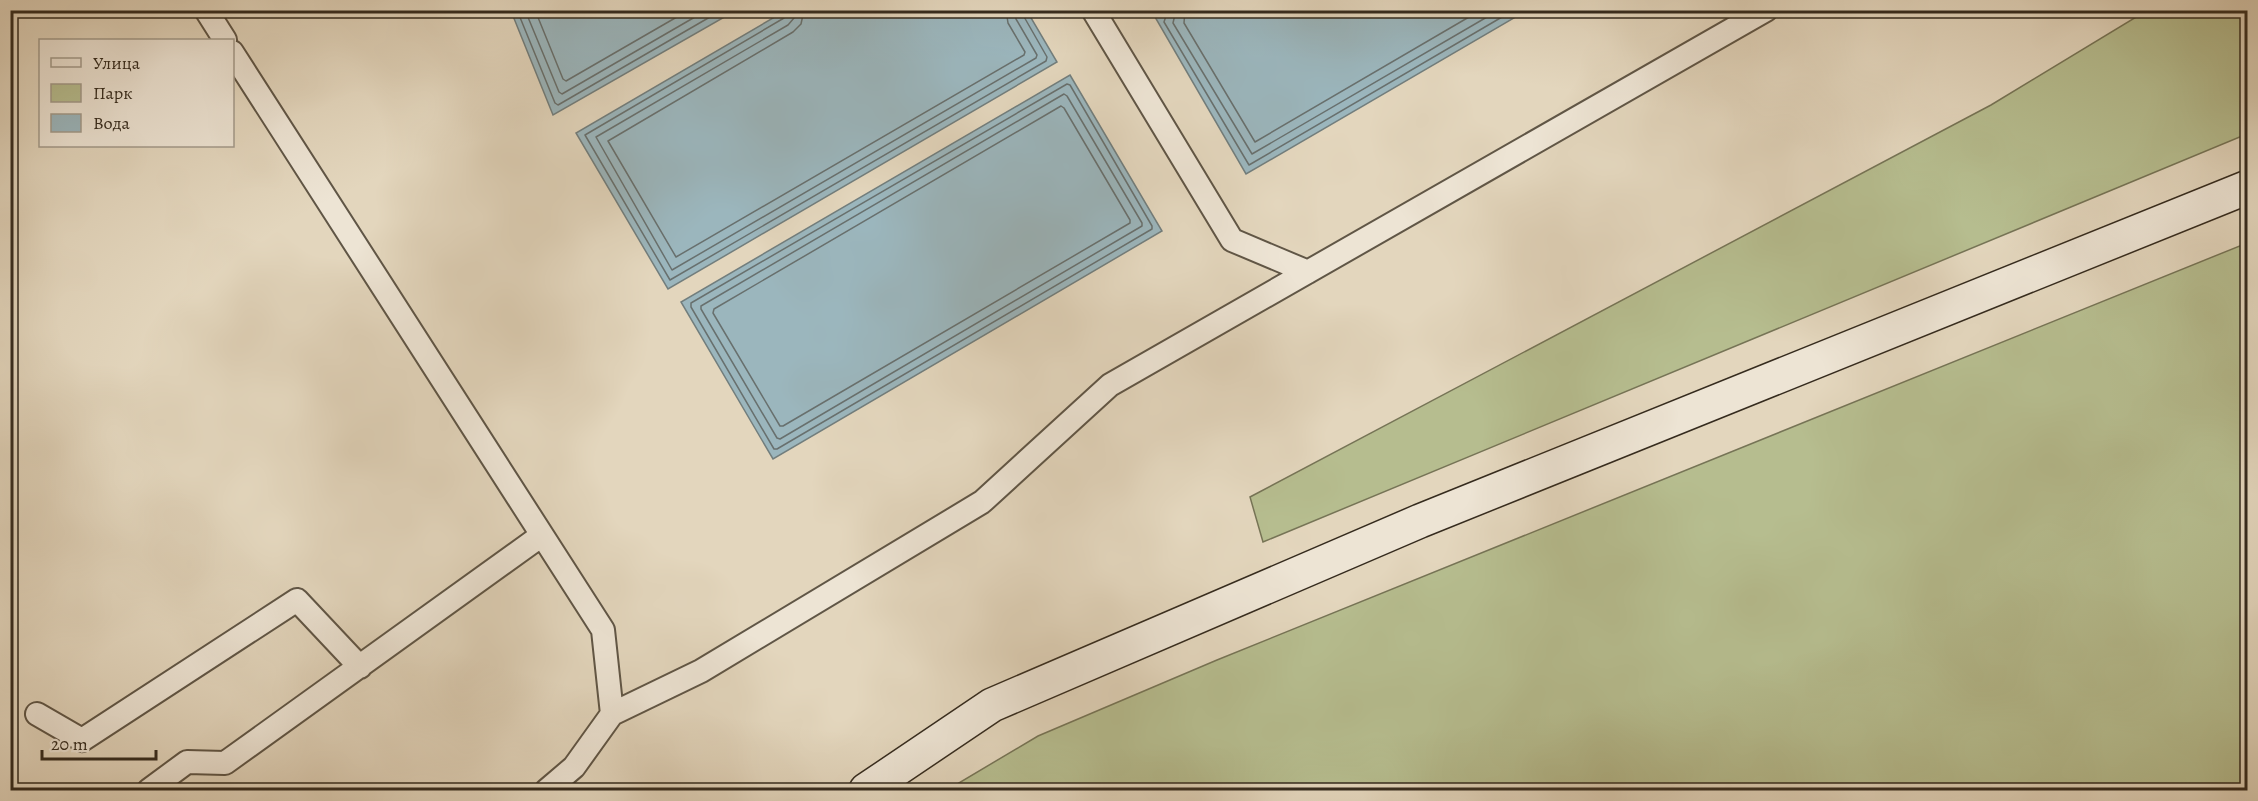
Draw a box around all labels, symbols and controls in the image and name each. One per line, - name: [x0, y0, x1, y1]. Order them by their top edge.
- legend: [39, 39, 234, 147]
- text: Улица: [93, 51, 141, 75]
- text: Парк: [93, 81, 133, 105]
- text: Вода: [93, 111, 131, 135]
- scale bar: [42, 723, 156, 761]
- text: 20 m: [51, 732, 88, 756]

